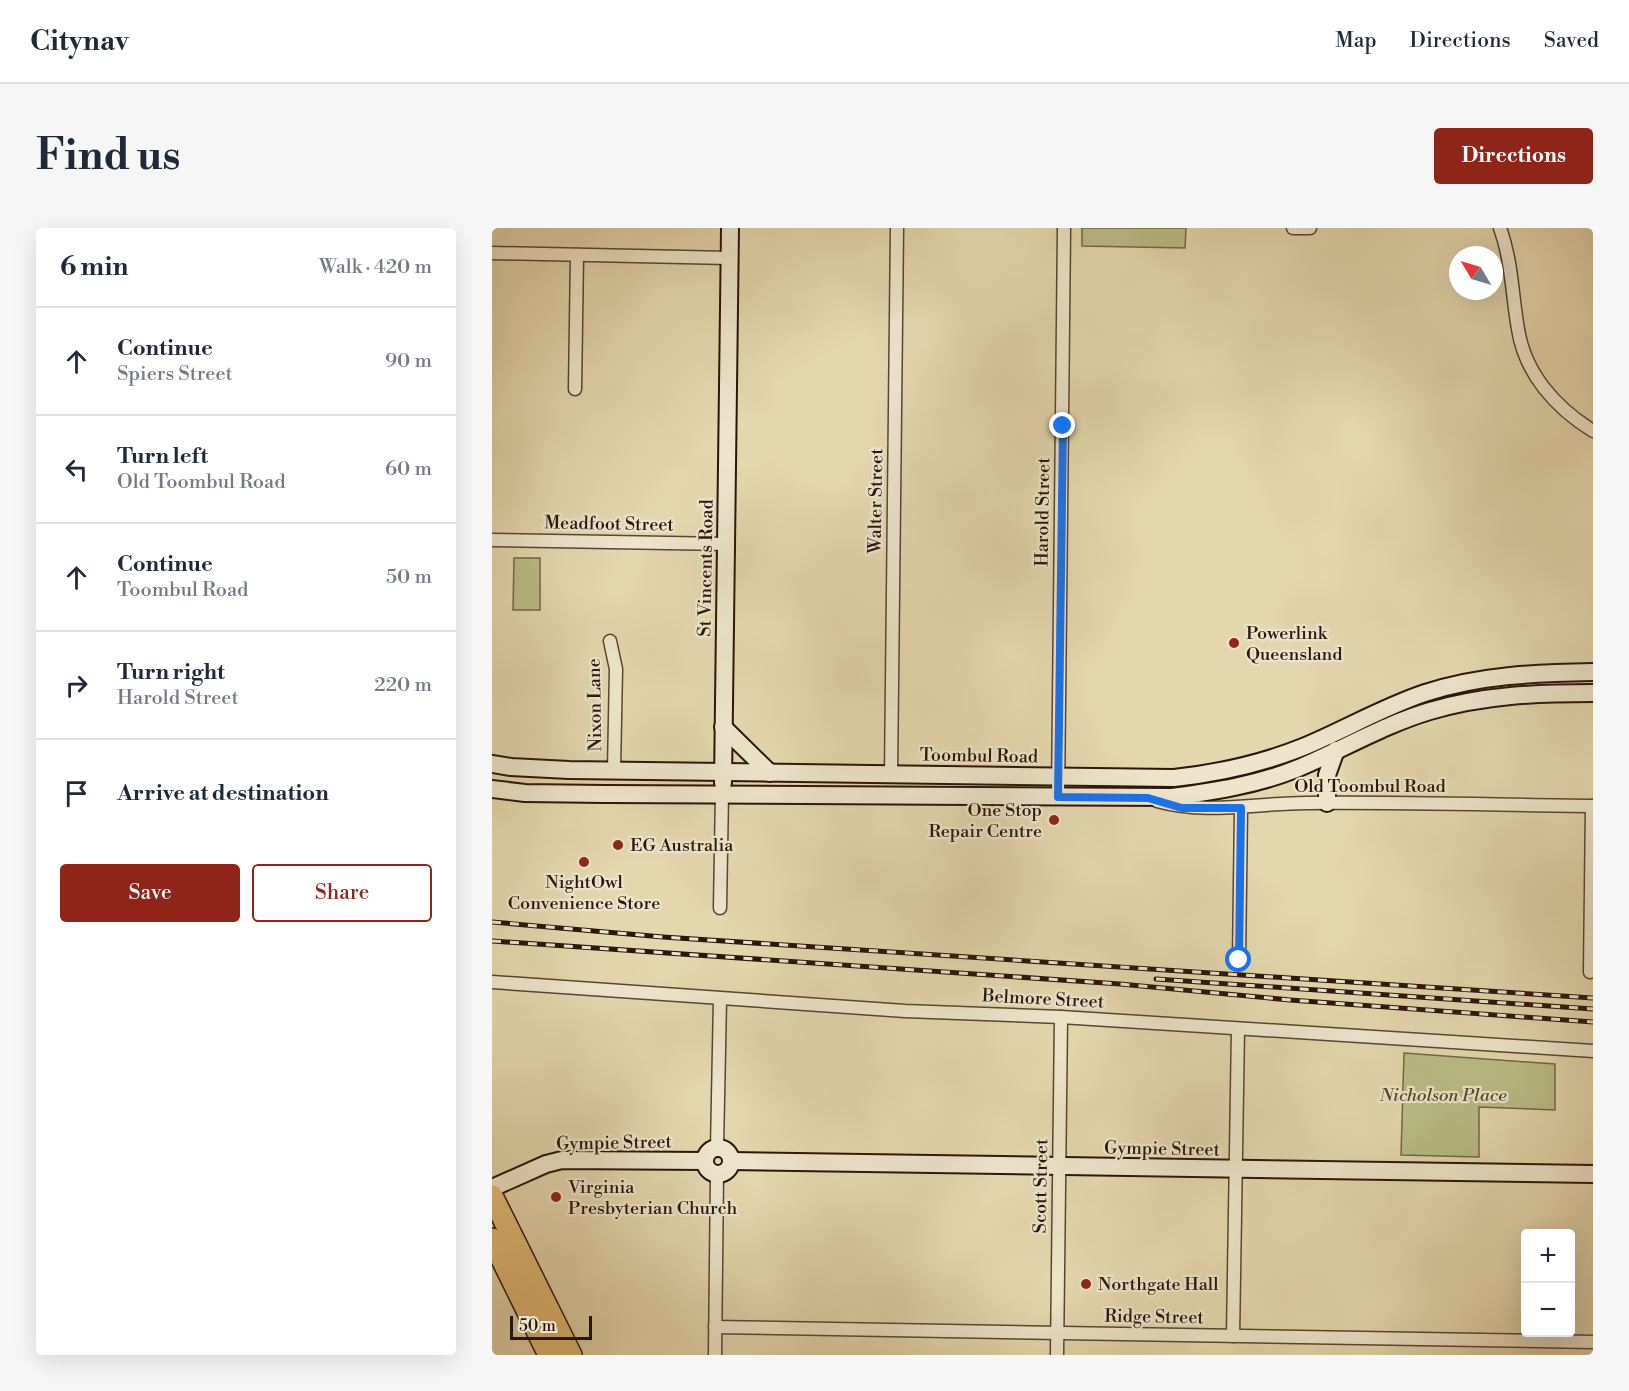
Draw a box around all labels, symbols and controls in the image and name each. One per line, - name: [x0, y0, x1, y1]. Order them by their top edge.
- text: Citynav: [30, 24, 129, 59]
- text: Map: [1335, 28, 1377, 54]
- text: Directions: [1410, 28, 1511, 54]
- text: Saved: [1544, 28, 1599, 54]
- button: Directions: [1434, 128, 1593, 184]
- text: Find us: [36, 130, 180, 183]
- north arrow: [1449, 246, 1503, 300]
- text: 6 min: [60, 251, 128, 283]
- text: Walk · 420 m: [319, 255, 432, 280]
- text: Continue: [117, 335, 213, 362]
- icon: ahead: [60, 345, 93, 378]
- text: 90 m: [385, 349, 432, 374]
- text: Spiers Street: [117, 362, 233, 387]
- route end: [1049, 412, 1075, 438]
- text: Turn left: [117, 443, 208, 470]
- street label: Walter Street: [864, 448, 888, 555]
- icon: left: [60, 453, 93, 486]
- text: 60 m: [385, 457, 432, 482]
- street label: Harold Street: [1031, 457, 1055, 567]
- text: Old Toombul Road: [117, 470, 286, 495]
- street label: St Vincents Road: [693, 498, 719, 637]
- street label: Meadfoot Street: [544, 511, 675, 537]
- text: Continue: [117, 551, 213, 578]
- icon: ahead: [60, 561, 93, 594]
- text: 50 m: [386, 565, 432, 590]
- text: Toombul Road: [117, 578, 248, 603]
- place label: Powerlink Queensland: [1246, 622, 1343, 666]
- marker: Powerlink Queensland: [1227, 636, 1241, 650]
- street label: Nixon Lane: [583, 658, 607, 752]
- text: Turn right: [117, 659, 225, 686]
- icon: right: [60, 669, 93, 702]
- text: 220 m: [374, 673, 432, 698]
- text: Harold Street: [117, 686, 239, 711]
- street label: Toombul Road: [920, 743, 1039, 769]
- street label: Old Toombul Road: [1294, 775, 1447, 798]
- icon: arrive: [60, 777, 93, 810]
- text: Arrive at destination: [117, 780, 329, 807]
- place label: One Stop Repair Centre: [928, 799, 1042, 843]
- marker: One Stop Repair Centre: [1047, 813, 1061, 827]
- place label: EG Australia: [630, 834, 734, 857]
- marker: EG Australia: [611, 838, 625, 852]
- marker: NightOwl Convenience Store: [577, 855, 591, 869]
- button: Save: [60, 864, 240, 922]
- button: Share: [252, 864, 432, 922]
- place label: NightOwl Convenience Store: [508, 871, 660, 915]
- route start: [1225, 946, 1251, 972]
- street label: Belmore Street: [980, 984, 1105, 1014]
- park label: Nicholson Place: [1378, 1084, 1507, 1107]
- street label: Gympie Street: [556, 1130, 673, 1156]
- street label: Gympie Street: [1104, 1136, 1221, 1162]
- street label: Scott Street: [1029, 1138, 1053, 1234]
- place label: Virginia Presbyterian Church: [567, 1176, 738, 1220]
- marker: Virginia Presbyterian Church: [549, 1190, 563, 1204]
- map controls: [1521, 1229, 1575, 1337]
- button: +: [1521, 1229, 1575, 1283]
- place label: Northgate Hall: [1098, 1273, 1219, 1296]
- marker: Northgate Hall: [1079, 1277, 1093, 1291]
- button: −: [1521, 1283, 1575, 1337]
- street label: Ridge Street: [1104, 1305, 1205, 1329]
- scale bar: [510, 1313, 592, 1340]
- text: 50 m: [519, 1316, 556, 1336]

